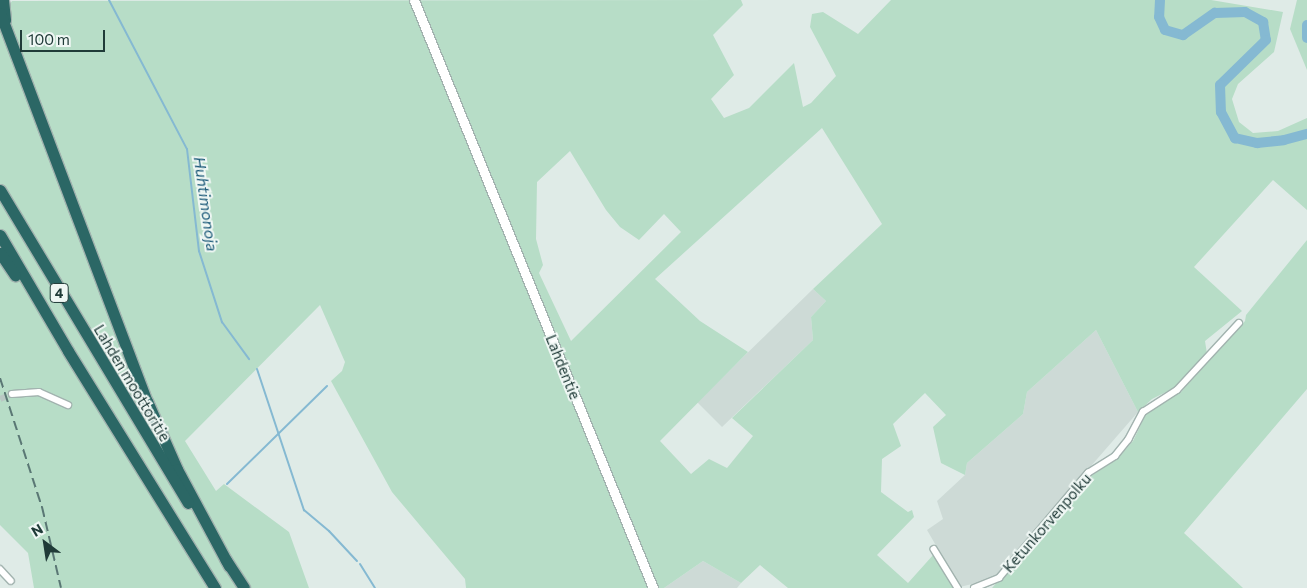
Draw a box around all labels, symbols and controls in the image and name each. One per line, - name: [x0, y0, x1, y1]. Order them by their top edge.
- scale bar: [22, 20, 108, 52]
- text: 100 m: [28, 30, 70, 48]
- water label: Huhtimonoja: [190, 155, 222, 253]
- road number: 4: [49, 282, 69, 304]
- street label: Lahden moottoritie: [90, 321, 174, 445]
- street label: Lahdentie: [542, 332, 584, 402]
- street label: Ketunkorvenpolku: [999, 470, 1095, 576]
- north arrow: [20, 518, 70, 568]
- text: N: [28, 520, 46, 540]

